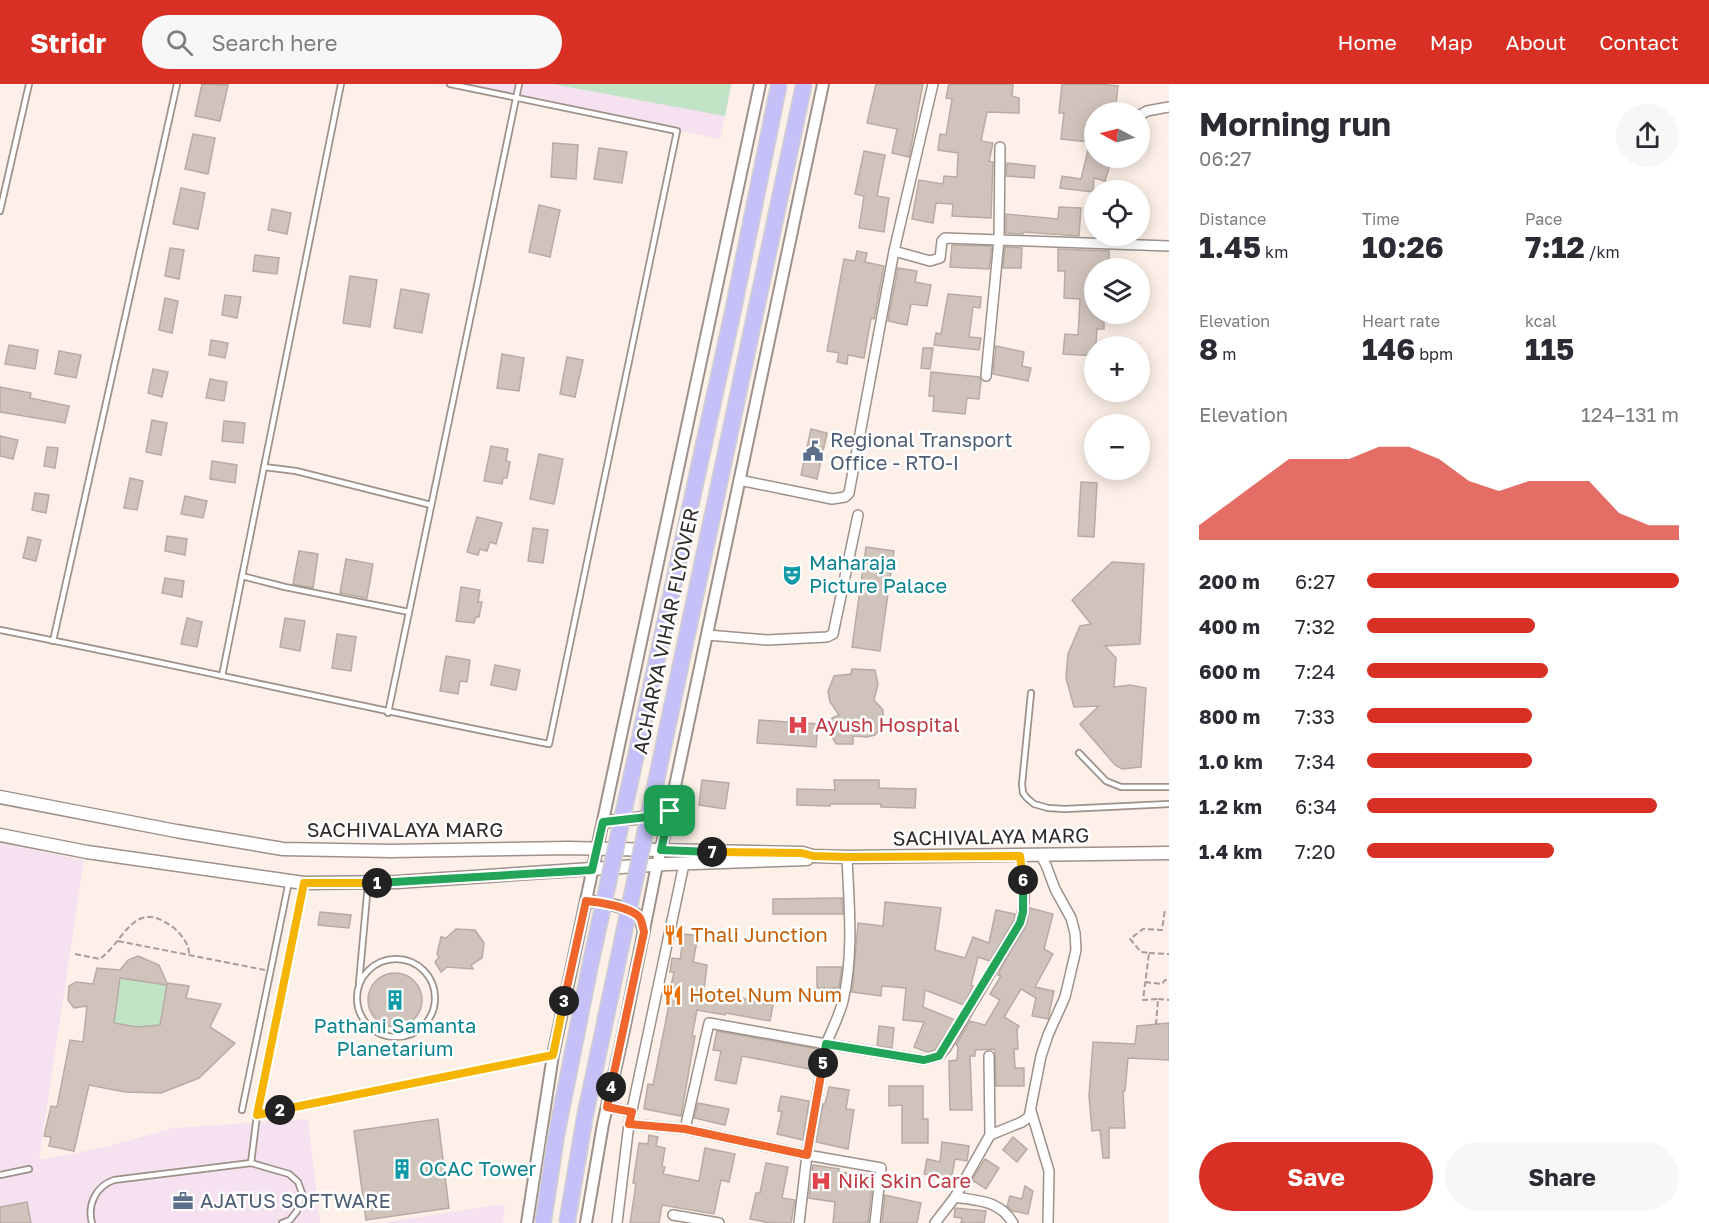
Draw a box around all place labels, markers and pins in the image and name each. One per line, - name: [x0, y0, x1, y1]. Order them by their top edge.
- place label: Regional Transport Office - RTO-I: [830, 427, 1013, 474]
- public building icon: Regional Transport Office - RTO-I: [801, 439, 825, 463]
- place label: Maharaja Picture Palace: [809, 550, 947, 597]
- theatre icon: Maharaja Picture Palace: [780, 563, 804, 587]
- place label: Ayush Hospital: [815, 712, 960, 736]
- hospital icon: Ayush Hospital: [786, 713, 810, 737]
- pin: [644, 785, 695, 836]
- pin: 7: [697, 837, 727, 867]
- pin: 6: [1008, 865, 1038, 895]
- pin: 1: [362, 868, 392, 898]
- place label: Thali Junction: [691, 922, 828, 946]
- restaurant icon: Thali Junction: [662, 923, 686, 947]
- place label: Hotel Num Num: [689, 982, 842, 1006]
- restaurant icon: Hotel Num Num: [660, 983, 684, 1007]
- pin: 3: [549, 986, 579, 1016]
- building icon: Pathani Samanta Planetarium: [383, 988, 407, 1012]
- place label: Pathani Samanta Planetarium: [314, 1013, 476, 1060]
- pin: 5: [808, 1048, 838, 1078]
- pin: 4: [596, 1072, 626, 1102]
- pin: 2: [265, 1095, 295, 1125]
- place label: OCAC Tower: [419, 1156, 537, 1180]
- building icon: OCAC Tower: [390, 1157, 414, 1181]
- place label: Niki Skin Care: [838, 1168, 971, 1192]
- hospital icon: Niki Skin Care: [809, 1169, 833, 1193]
- place label: AJATUS SOFTWARE: [200, 1188, 391, 1212]
- office icon: AJATUS SOFTWARE: [171, 1189, 195, 1213]

